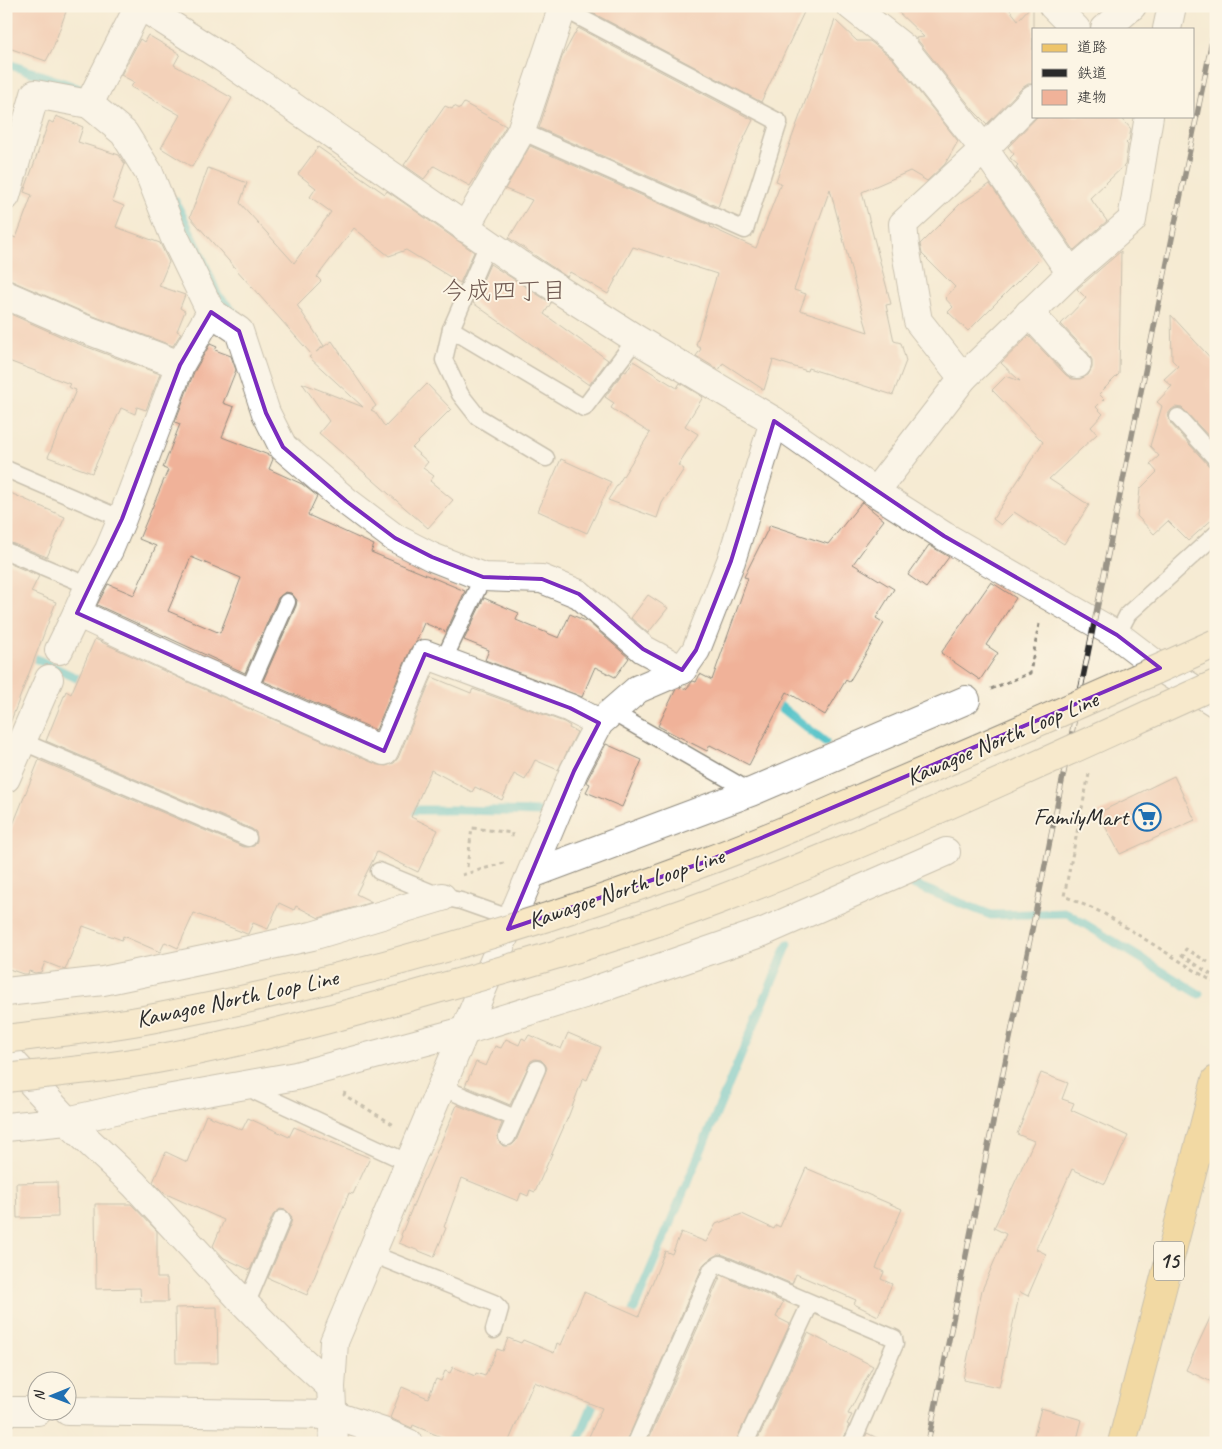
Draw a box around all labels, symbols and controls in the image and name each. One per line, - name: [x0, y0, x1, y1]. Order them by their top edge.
- legend: [1032, 28, 1194, 118]
- text: 道路: [1077, 38, 1107, 57]
- text: 鉄道: [1077, 64, 1107, 83]
- text: 建物: [1077, 88, 1107, 107]
- district label: 今成四丁目: [441, 275, 567, 307]
- street label: Kawagoe North Loop Line: [902, 683, 1104, 792]
- place label: FamilyMart: [1033, 802, 1130, 832]
- supermarket icon: FamilyMart: [1132, 802, 1162, 832]
- street label: Kawagoe North Loop Line: [524, 840, 730, 936]
- street label: Kawagoe North Loop Line: [133, 962, 343, 1034]
- road number: 15: [1154, 1242, 1184, 1280]
- north arrow: [28, 1372, 78, 1422]
- text: N: [31, 1389, 48, 1401]

